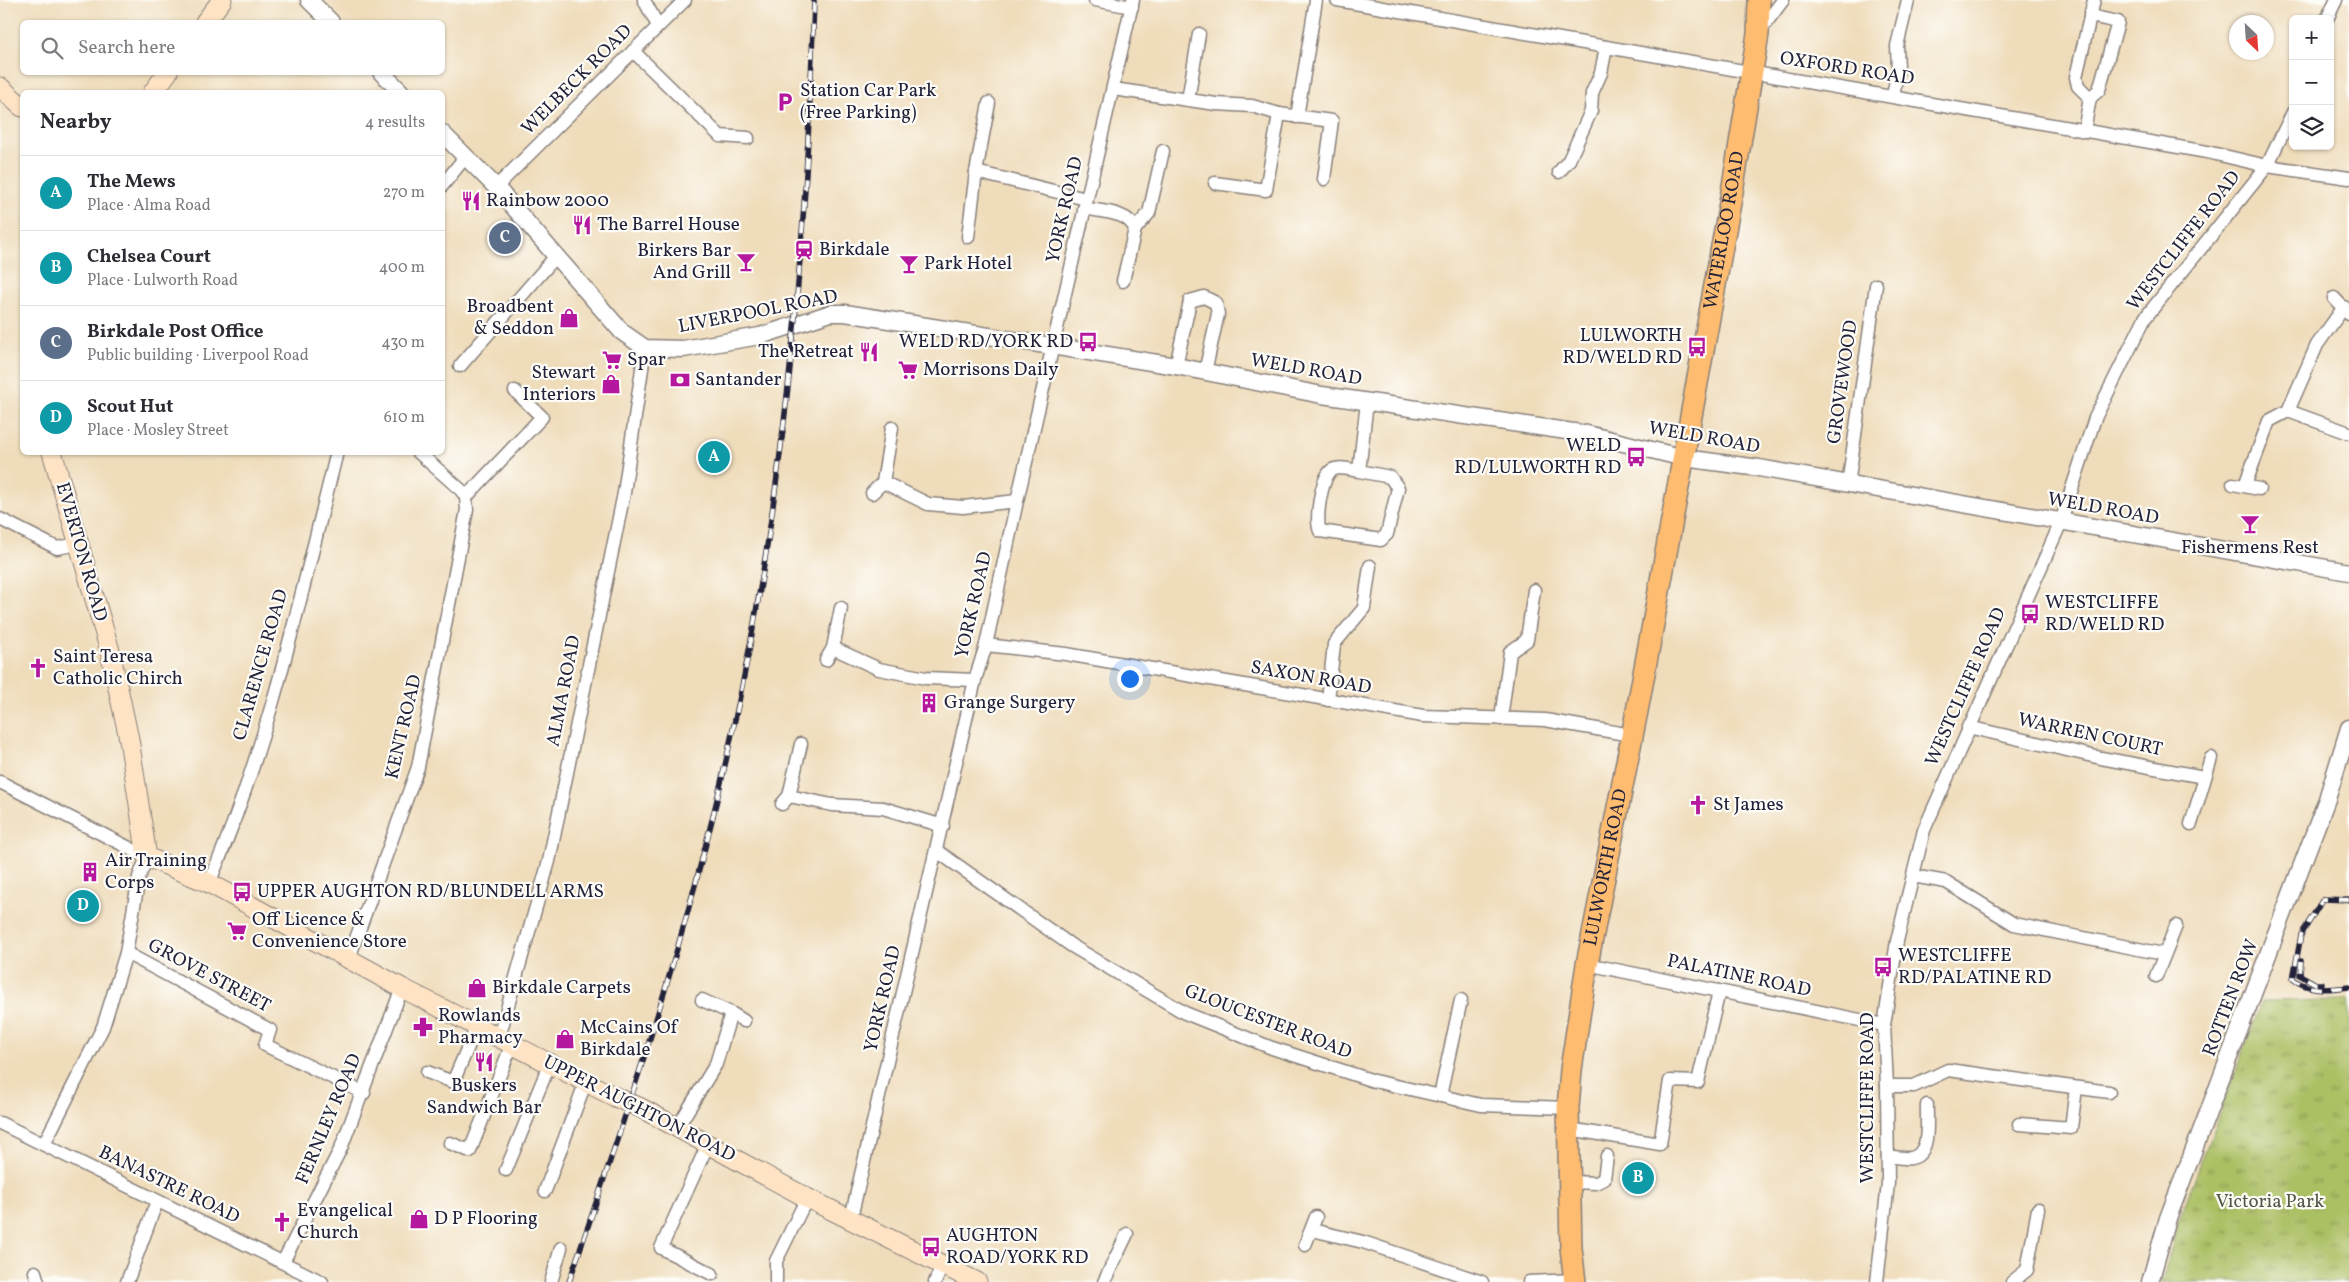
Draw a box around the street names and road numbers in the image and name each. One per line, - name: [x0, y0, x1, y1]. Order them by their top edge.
- street label: WELBECK ROAD: [516, 19, 638, 141]
- street label: OXFORD ROAD: [1778, 46, 1916, 92]
- street label: WATERLOO ROAD: [1698, 149, 1752, 312]
- street label: YORK ROAD: [1040, 154, 1090, 266]
- street label: WESTCLIFFE ROAD: [2121, 165, 2247, 316]
- street label: LIVERPOOL ROAD: [676, 284, 840, 340]
- street label: GROVEWOOD: [1821, 318, 1865, 446]
- street label: WELD ROAD: [1248, 347, 1364, 393]
- street label: WELD ROAD: [1646, 415, 1762, 461]
- street label: EVERTON ROAD: [49, 479, 113, 625]
- street label: WELD ROAD: [2045, 486, 2161, 532]
- street label: YORK ROAD: [949, 549, 999, 661]
- street label: CLARENCE ROAD: [227, 586, 295, 744]
- street label: WESTCLIFFE ROAD: [1919, 603, 2013, 770]
- street label: ALMA ROAD: [540, 633, 588, 749]
- street label: SAXON ROAD: [1249, 655, 1373, 701]
- street label: KENT ROAD: [379, 672, 429, 782]
- street label: WARREN COURT: [2015, 707, 2165, 763]
- street label: LULWORTH ROAD: [1578, 786, 1634, 948]
- street label: GROVE STREET: [143, 933, 275, 1019]
- street label: ROTTEN ROW: [2197, 936, 2265, 1060]
- street label: YORK ROAD: [858, 943, 908, 1055]
- street label: PALATINE ROAD: [1665, 948, 1814, 1004]
- street label: GLOUCESTER ROAD: [1181, 978, 1356, 1066]
- street label: WESTCLIFFE ROAD: [1855, 1012, 1881, 1184]
- street label: FERNLEY ROAD: [290, 1049, 368, 1188]
- street label: UPPER AUGHTON ROAD: [538, 1049, 740, 1169]
- street label: BANASTRE ROAD: [94, 1140, 244, 1231]

